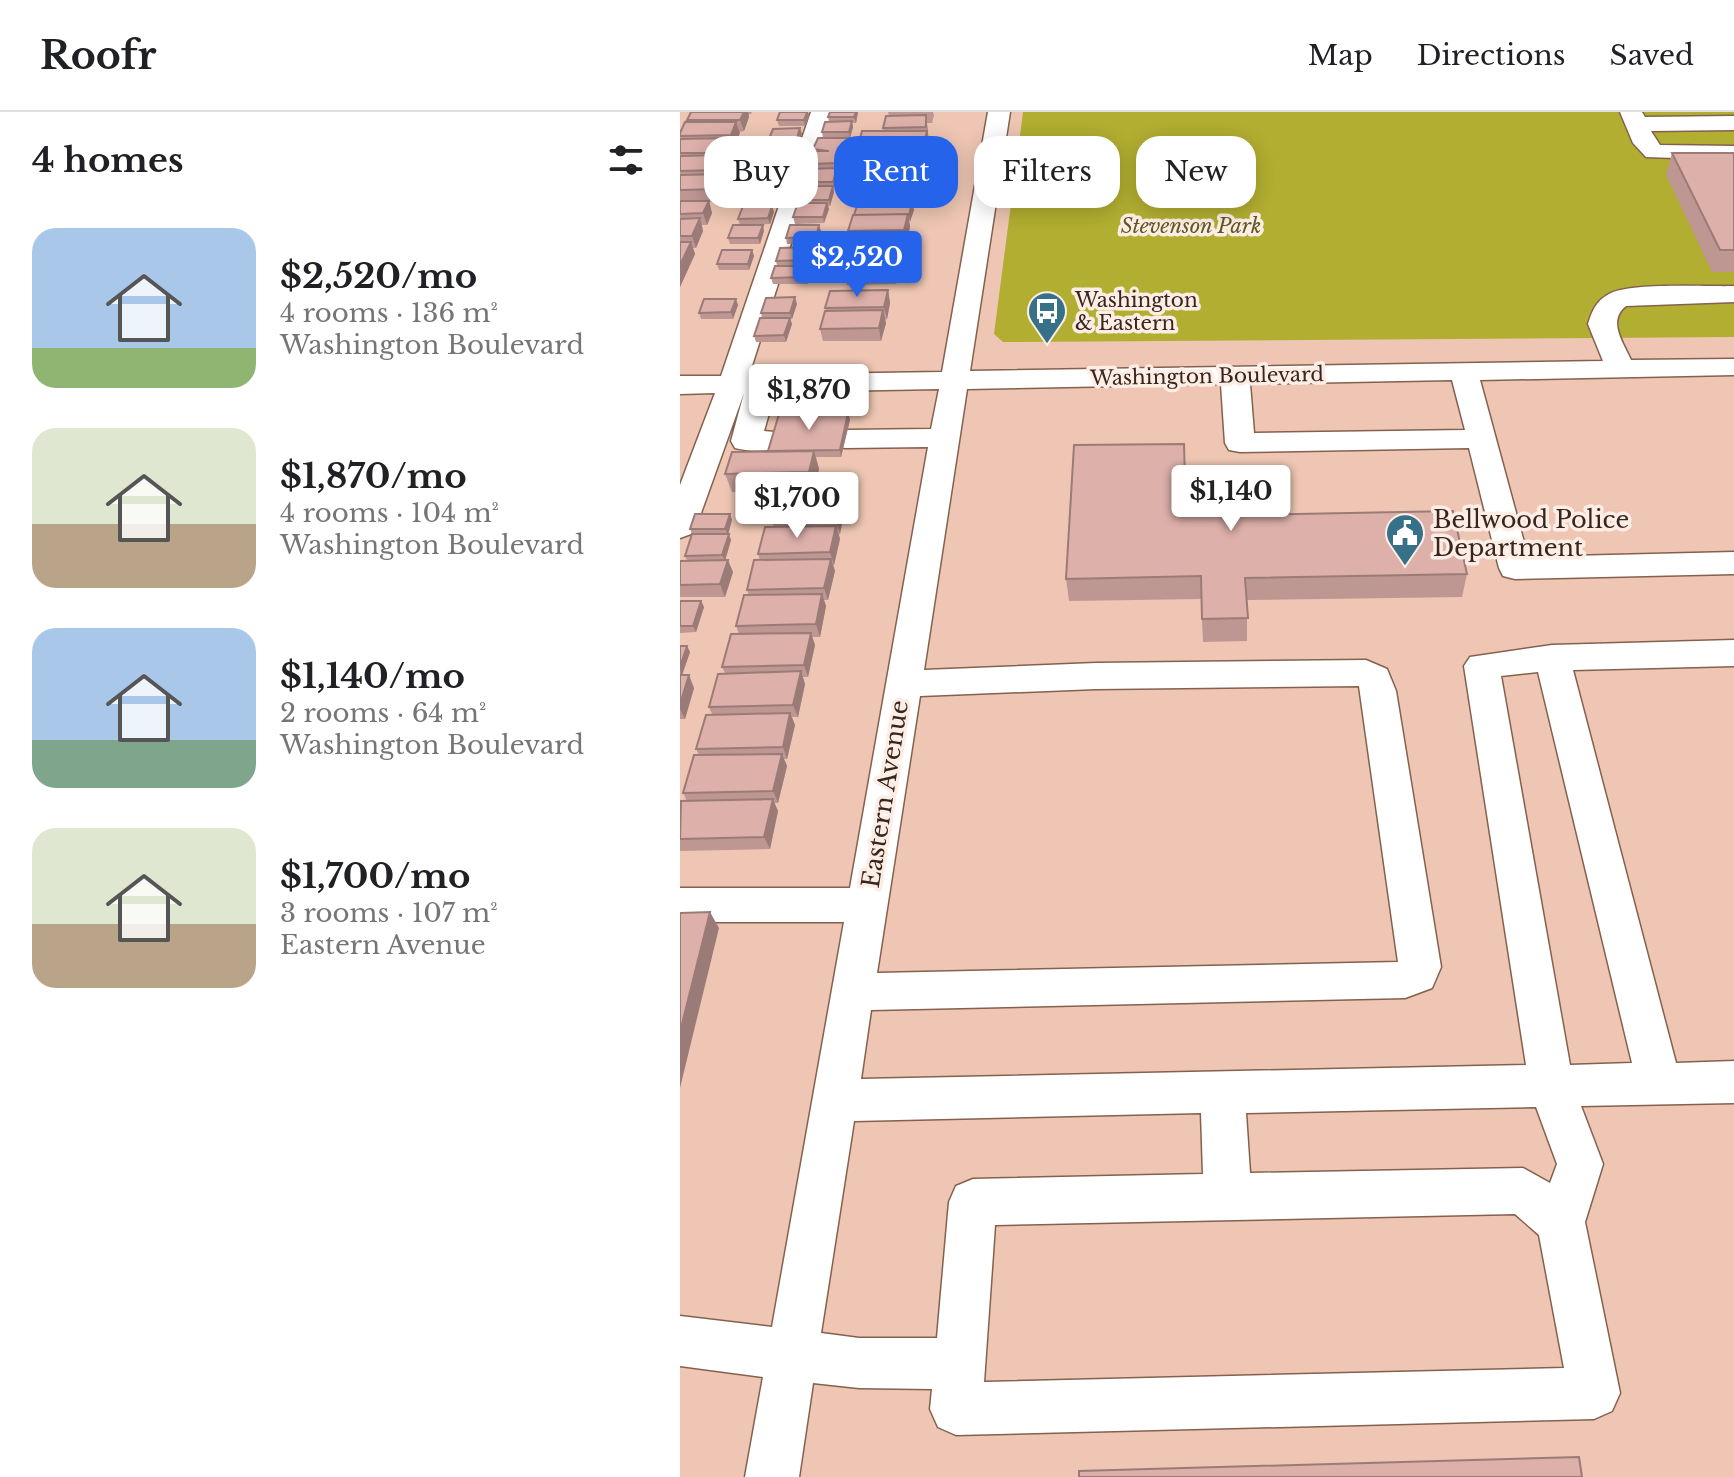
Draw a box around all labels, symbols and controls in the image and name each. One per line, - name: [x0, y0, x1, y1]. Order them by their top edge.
- text: Roofr: [40, 32, 157, 79]
- text: Map: [1308, 38, 1373, 73]
- text: Directions: [1417, 38, 1566, 73]
- text: Saved: [1610, 38, 1694, 73]
- chip: Buy: [704, 136, 818, 208]
- chip: Rent: [834, 136, 958, 208]
- chip: Filters: [974, 136, 1120, 208]
- chip: New: [1136, 136, 1256, 208]
- icon: filters: [604, 138, 648, 182]
- text: 4 homes: [32, 139, 184, 181]
- park label: Stevenson Park: [1121, 214, 1261, 238]
- pin: $2,520: [792, 231, 922, 299]
- text: $2,520: [811, 241, 903, 273]
- text: $2,520/mo: [280, 255, 477, 297]
- icon: home: [96, 260, 192, 356]
- place label: Washington & Eastern: [1074, 288, 1198, 335]
- bus stop icon: Washington & Eastern: [1026, 290, 1068, 345]
- text: 4 rooms · 136 m²: [280, 297, 498, 329]
- text: Washington Boulevard: [280, 329, 584, 361]
- street label: Washington Boulevard: [1089, 362, 1324, 390]
- pin: $1,870: [744, 364, 874, 432]
- text: $1,870: [767, 374, 851, 406]
- text: $1,870/mo: [280, 455, 467, 497]
- icon: home: [96, 460, 192, 556]
- pin: $1,140: [1166, 465, 1296, 533]
- pin: $1,700: [732, 472, 862, 540]
- text: $1,140: [1189, 475, 1273, 507]
- text: $1,700: [753, 482, 841, 514]
- text: 4 rooms · 104 m²: [280, 497, 499, 529]
- place label: Bellwood Police Department: [1433, 505, 1629, 562]
- public building icon: Bellwood Police Department: [1384, 512, 1426, 567]
- text: Washington Boulevard: [280, 529, 584, 561]
- text: $1,140/mo: [280, 655, 465, 697]
- icon: home: [96, 660, 192, 756]
- text: 2 rooms · 64 m²: [280, 697, 486, 729]
- street label: Eastern Avenue: [856, 698, 914, 890]
- text: Washington Boulevard: [280, 729, 584, 761]
- text: $1,700/mo: [280, 855, 470, 897]
- icon: home: [96, 860, 192, 956]
- text: 3 rooms · 107 m²: [280, 897, 498, 929]
- text: Eastern Avenue: [280, 929, 486, 961]

